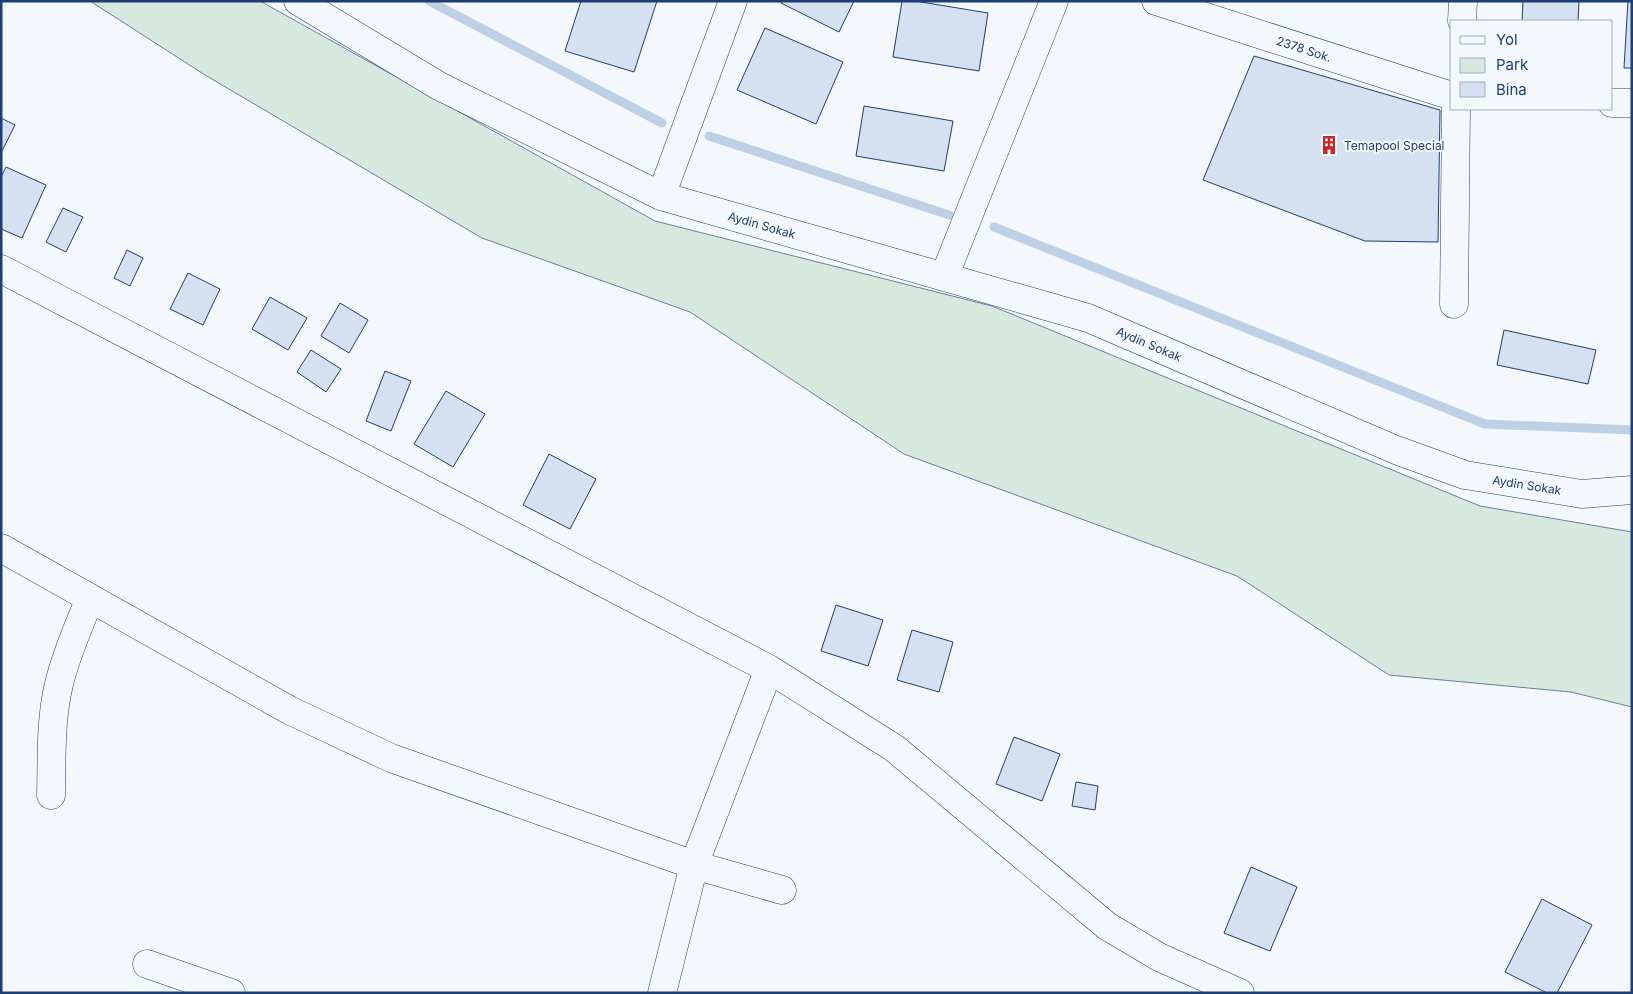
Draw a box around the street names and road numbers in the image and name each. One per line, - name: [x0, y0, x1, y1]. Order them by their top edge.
- street label: 2378 Sok.: [1275, 33, 1333, 65]
- street label: Aydin Sokak: [727, 208, 798, 242]
- street label: Aydin Sokak: [1114, 324, 1184, 365]
- street label: Aydin Sokak: [1492, 472, 1563, 498]

